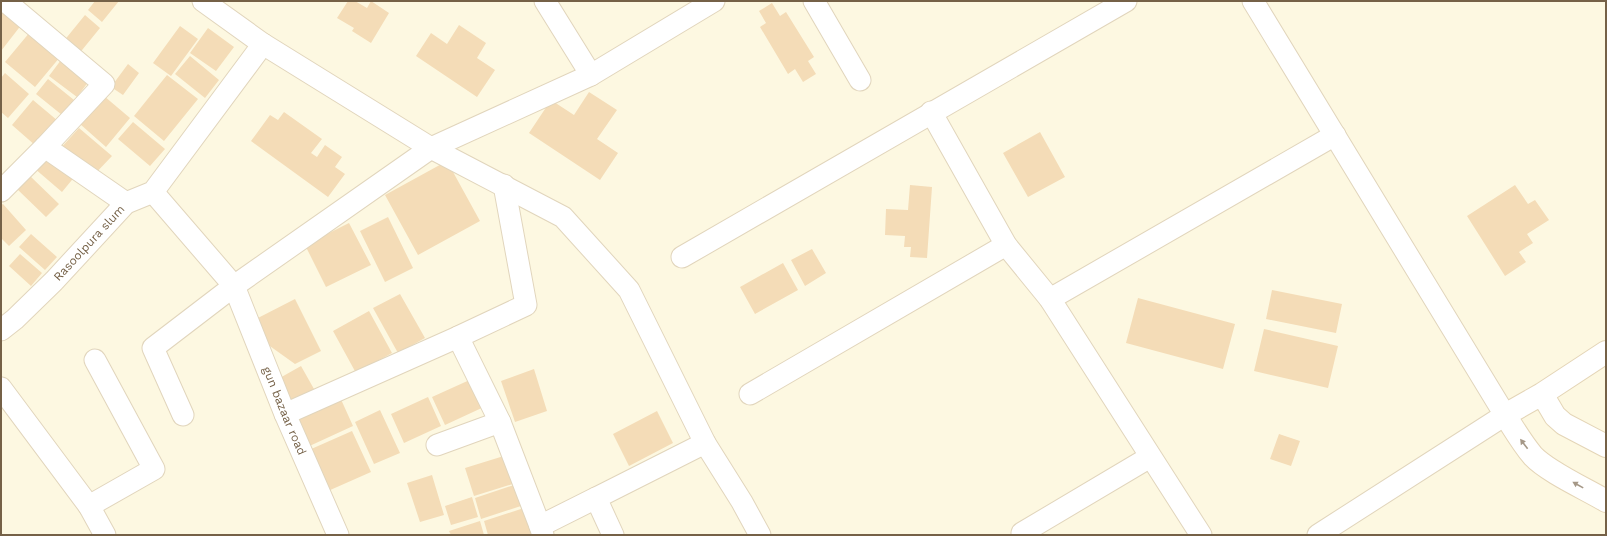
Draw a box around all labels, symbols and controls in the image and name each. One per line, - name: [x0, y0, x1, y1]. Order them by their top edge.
- street label: Rasoolpura slum: [51, 202, 128, 284]
- street label: gun bazaar road: [260, 364, 309, 457]
- one-way arrow: [1520, 439, 1528, 450]
- one-way arrow: [1572, 481, 1584, 488]

